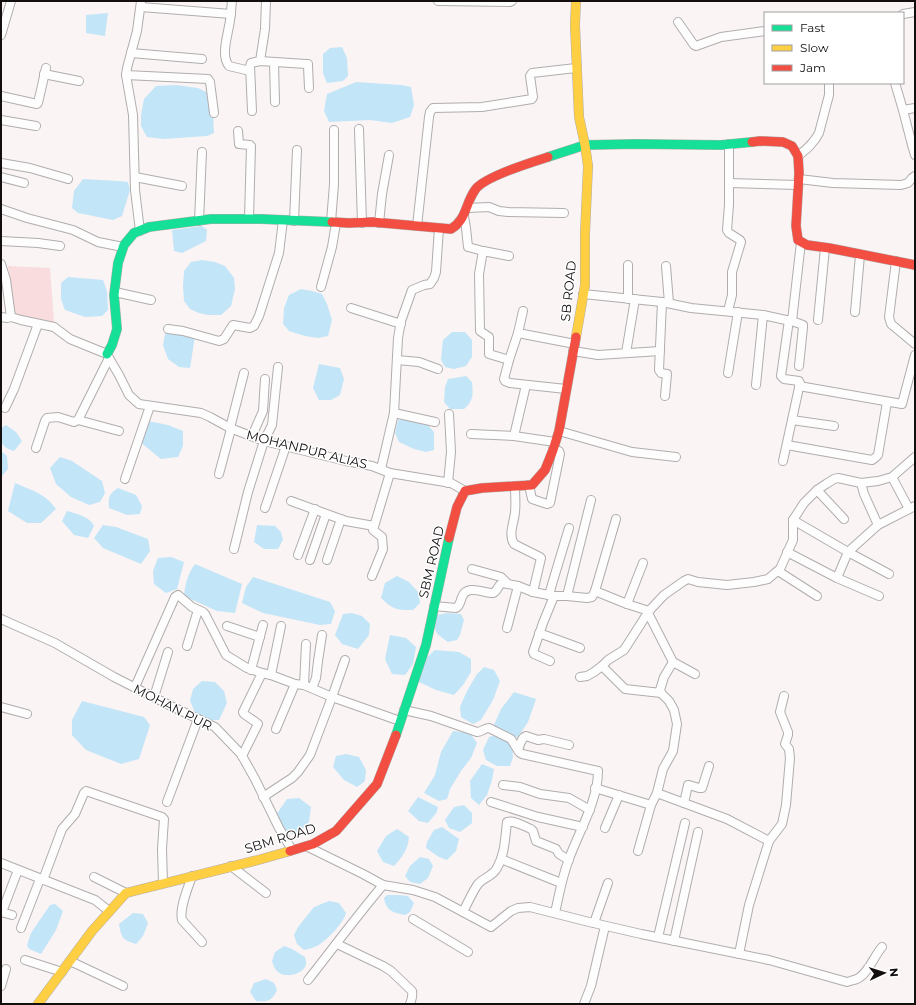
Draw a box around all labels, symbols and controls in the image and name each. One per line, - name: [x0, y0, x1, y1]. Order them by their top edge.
- legend: [764, 12, 904, 84]
- text: Fast: [800, 20, 825, 35]
- text: Slow: [800, 40, 829, 55]
- text: Jam: [799, 60, 826, 75]
- street label: SB ROAD: [557, 259, 579, 322]
- street label: MOHANPUR ALIAS: [245, 426, 369, 472]
- street label: SBM ROAD: [415, 524, 447, 600]
- street label: MOHAN PUR: [131, 680, 215, 734]
- street label: SBM ROAD: [242, 819, 318, 856]
- north arrow: [864, 953, 904, 993]
- text: N: [887, 967, 901, 977]

